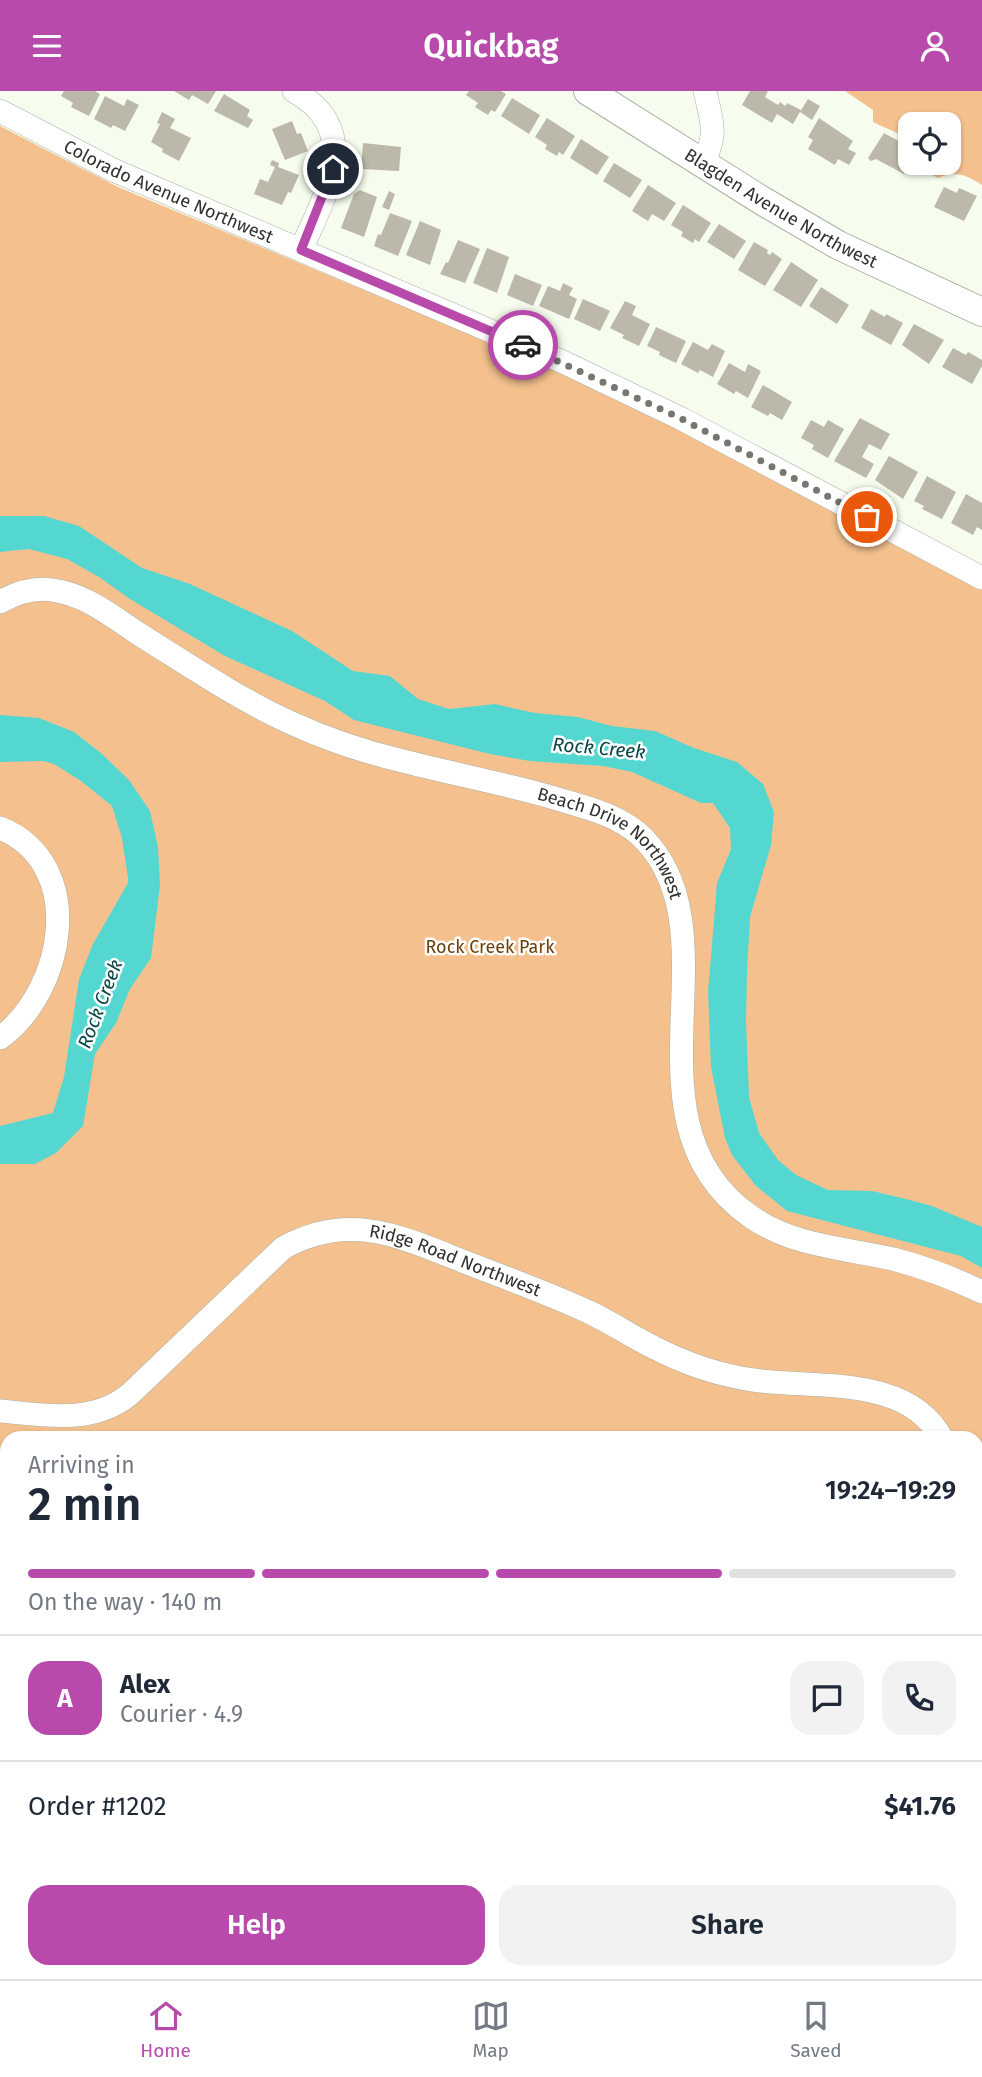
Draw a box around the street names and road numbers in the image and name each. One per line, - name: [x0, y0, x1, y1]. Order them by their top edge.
- street label: Colorado Avenue Northwest: [60, 135, 277, 248]
- street label: Blagden Avenue Northwest: [680, 144, 881, 273]
- street label: Beach Drive Northwest: [535, 783, 687, 902]
- street label: Ridge Road Northwest: [368, 1220, 545, 1302]

